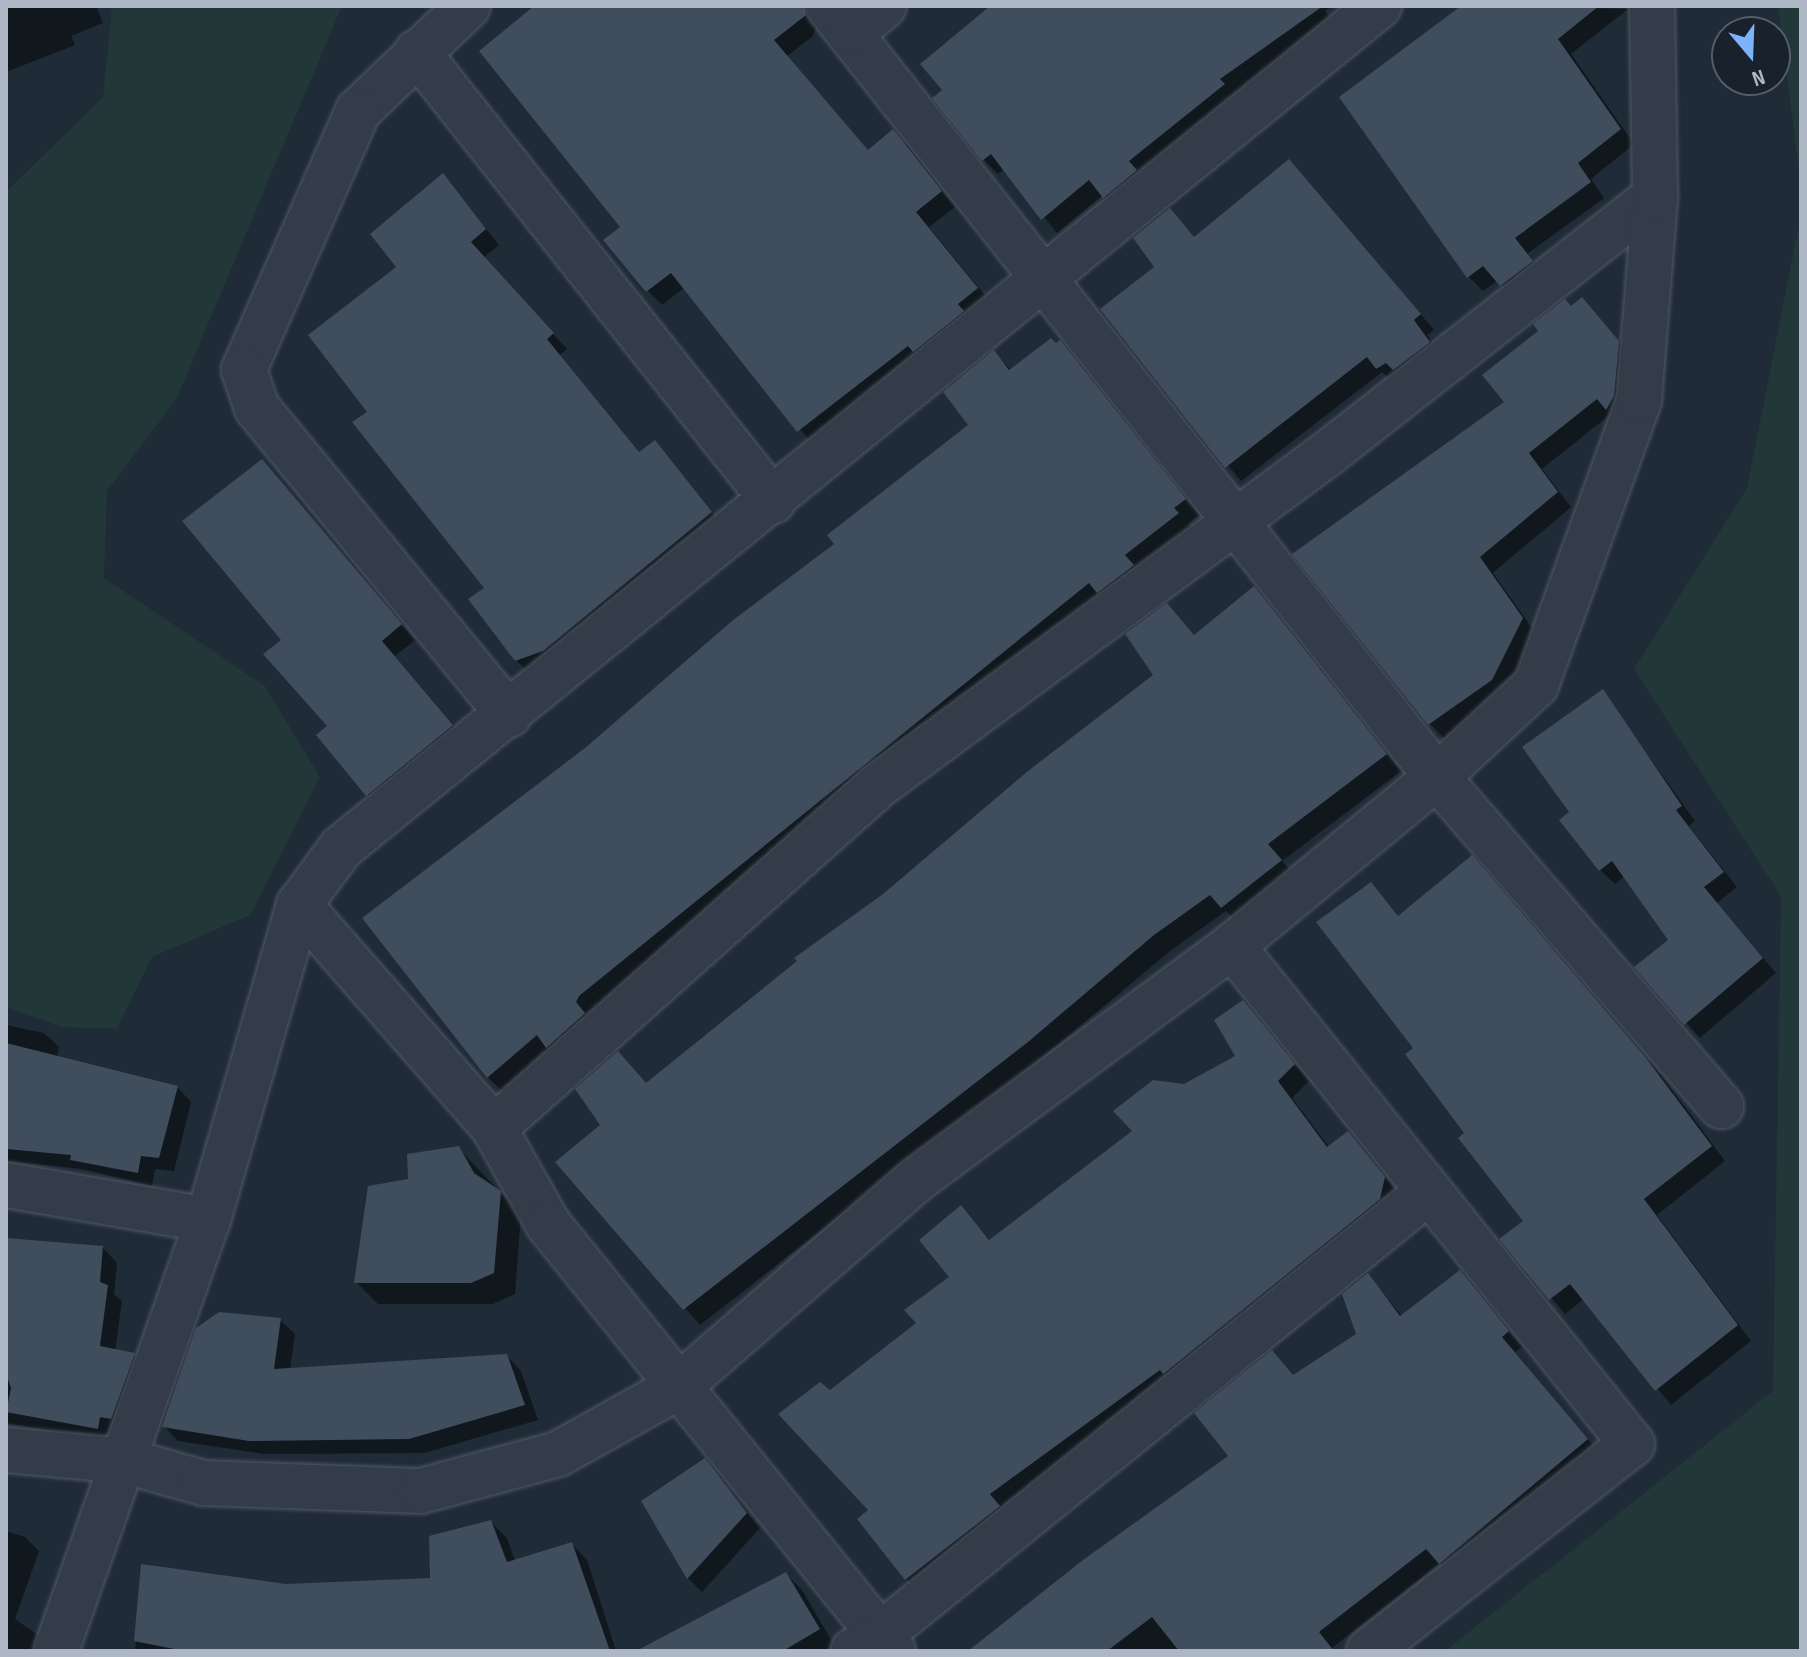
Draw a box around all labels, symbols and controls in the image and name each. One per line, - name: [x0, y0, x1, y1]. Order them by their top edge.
- north arrow: [1711, 16, 1791, 96]
- text: N: [1748, 63, 1768, 92]

